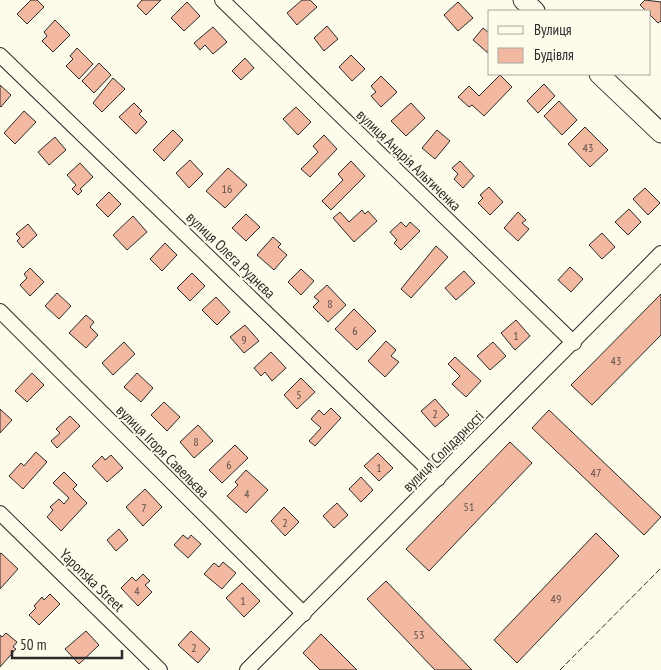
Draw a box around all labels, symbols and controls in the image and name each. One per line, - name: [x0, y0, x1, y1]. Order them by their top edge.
- legend: [488, 10, 651, 75]
- text: Вулиця: [534, 20, 572, 39]
- text: Будівля: [534, 45, 574, 64]
- street label: вулиця Андрія Альтиченка: [353, 105, 465, 215]
- house number: 43: [583, 140, 593, 155]
- house number: 16: [222, 181, 232, 196]
- street label: вулиця Олега Руднєва: [182, 208, 280, 302]
- house number: 8: [327, 296, 333, 311]
- house number: 6: [352, 323, 358, 338]
- house number: 1: [513, 328, 519, 343]
- house number: 9: [241, 332, 247, 347]
- house number: 43: [611, 353, 621, 368]
- house number: 5: [296, 387, 302, 402]
- street label: вулиця Ігоря Савельєва: [113, 401, 213, 501]
- street label: вулиця Солідарності: [398, 406, 488, 496]
- house number: 2: [432, 406, 438, 421]
- house number: 8: [193, 434, 199, 449]
- house number: 6: [226, 457, 232, 472]
- house number: 1: [376, 460, 382, 475]
- house number: 47: [591, 465, 601, 480]
- house number: 4: [244, 486, 250, 501]
- house number: 51: [464, 499, 474, 514]
- house number: 7: [141, 500, 147, 515]
- house number: 2: [282, 515, 288, 530]
- street label: Yaponska Street: [56, 544, 128, 616]
- house number: 4: [134, 583, 140, 598]
- house number: 49: [551, 591, 561, 606]
- house number: 1: [240, 593, 246, 608]
- house number: 53: [414, 627, 424, 642]
- scale bar: [12, 628, 122, 660]
- text: 50 m: [20, 635, 46, 654]
- house number: 2: [191, 640, 197, 655]

